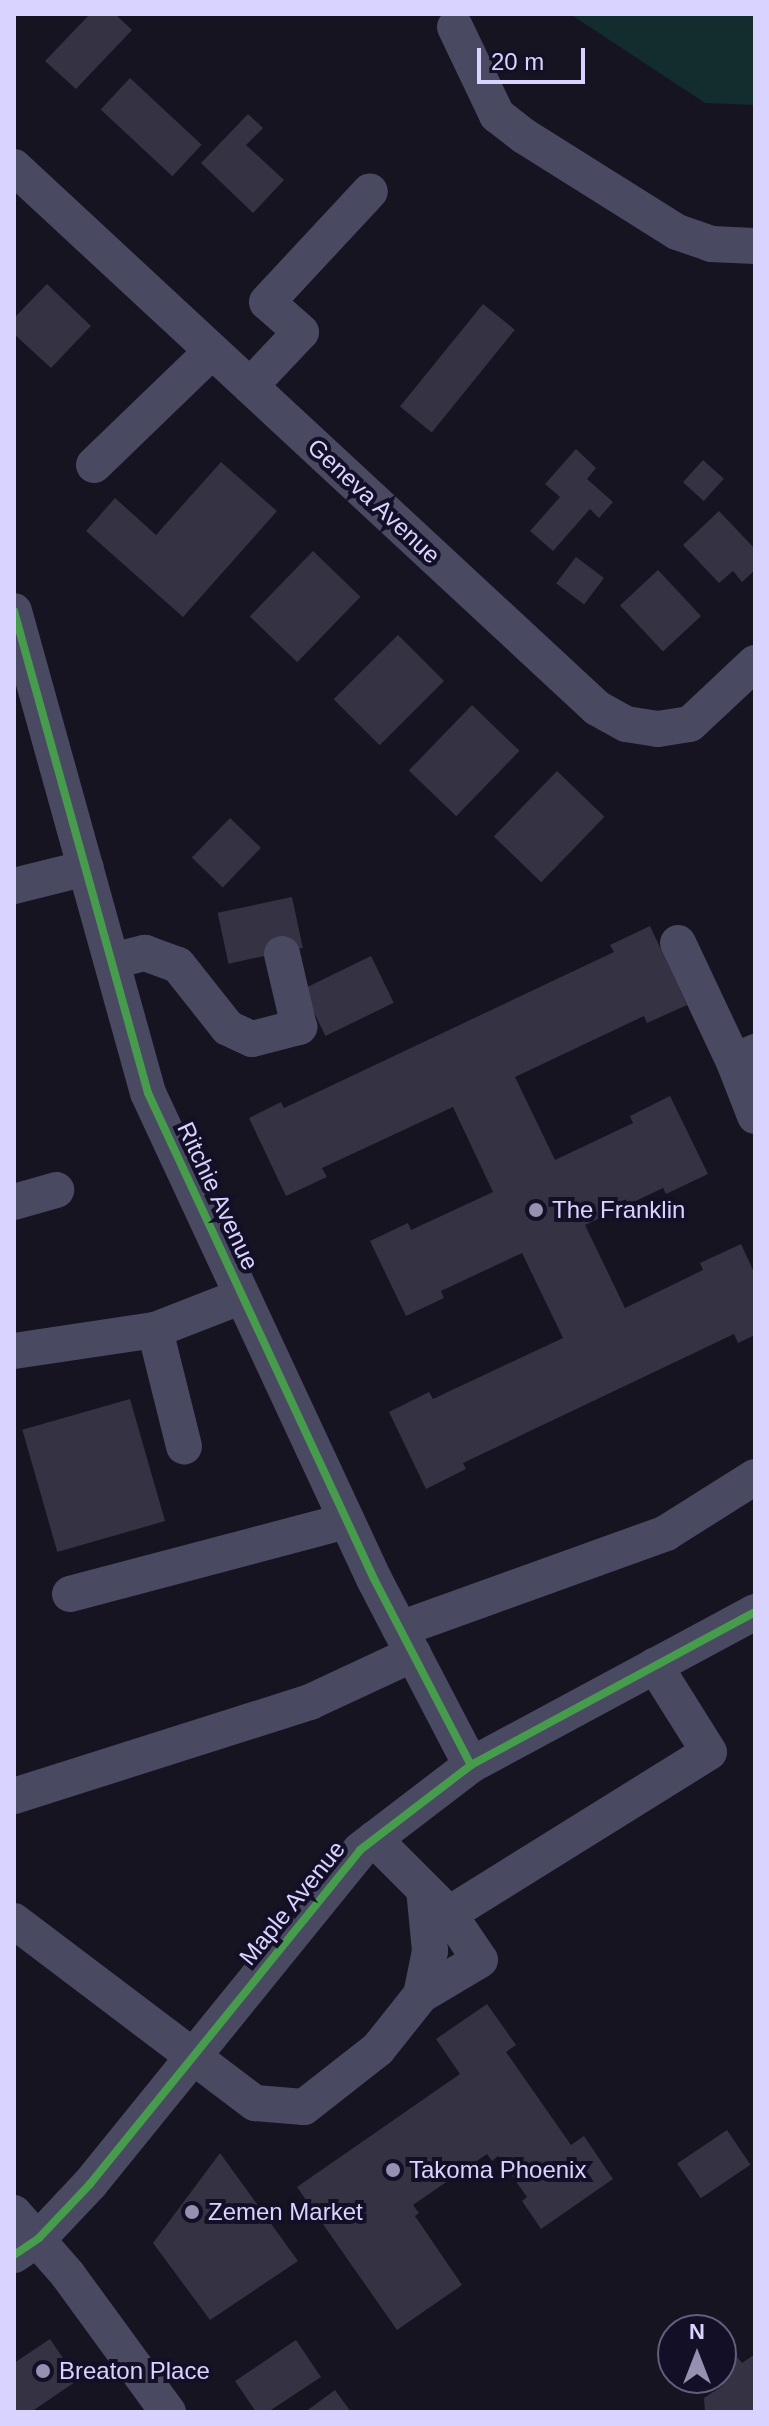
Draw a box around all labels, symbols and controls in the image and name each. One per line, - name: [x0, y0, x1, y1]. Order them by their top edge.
- scale bar: [481, 32, 589, 82]
- text: 20 m: [491, 48, 544, 75]
- street label: Geneva Avenue: [301, 432, 447, 570]
- street label: Ritchie Avenue: [171, 1117, 265, 1275]
- place label: The Franklin: [552, 1196, 685, 1224]
- marker: The Franklin: [527, 1201, 545, 1219]
- street label: Maple Avenue: [233, 1834, 351, 1972]
- place label: Takoma Phoenix: [409, 2156, 586, 2184]
- marker: Takoma Phoenix: [384, 2161, 402, 2179]
- place label: Zemen Market: [208, 2198, 363, 2226]
- marker: Zemen Market: [183, 2203, 201, 2221]
- north arrow: [657, 2314, 737, 2394]
- text: N: [689, 2319, 705, 2344]
- place label: Breaton Place: [59, 2357, 210, 2385]
- marker: Breaton Place: [34, 2362, 52, 2380]

